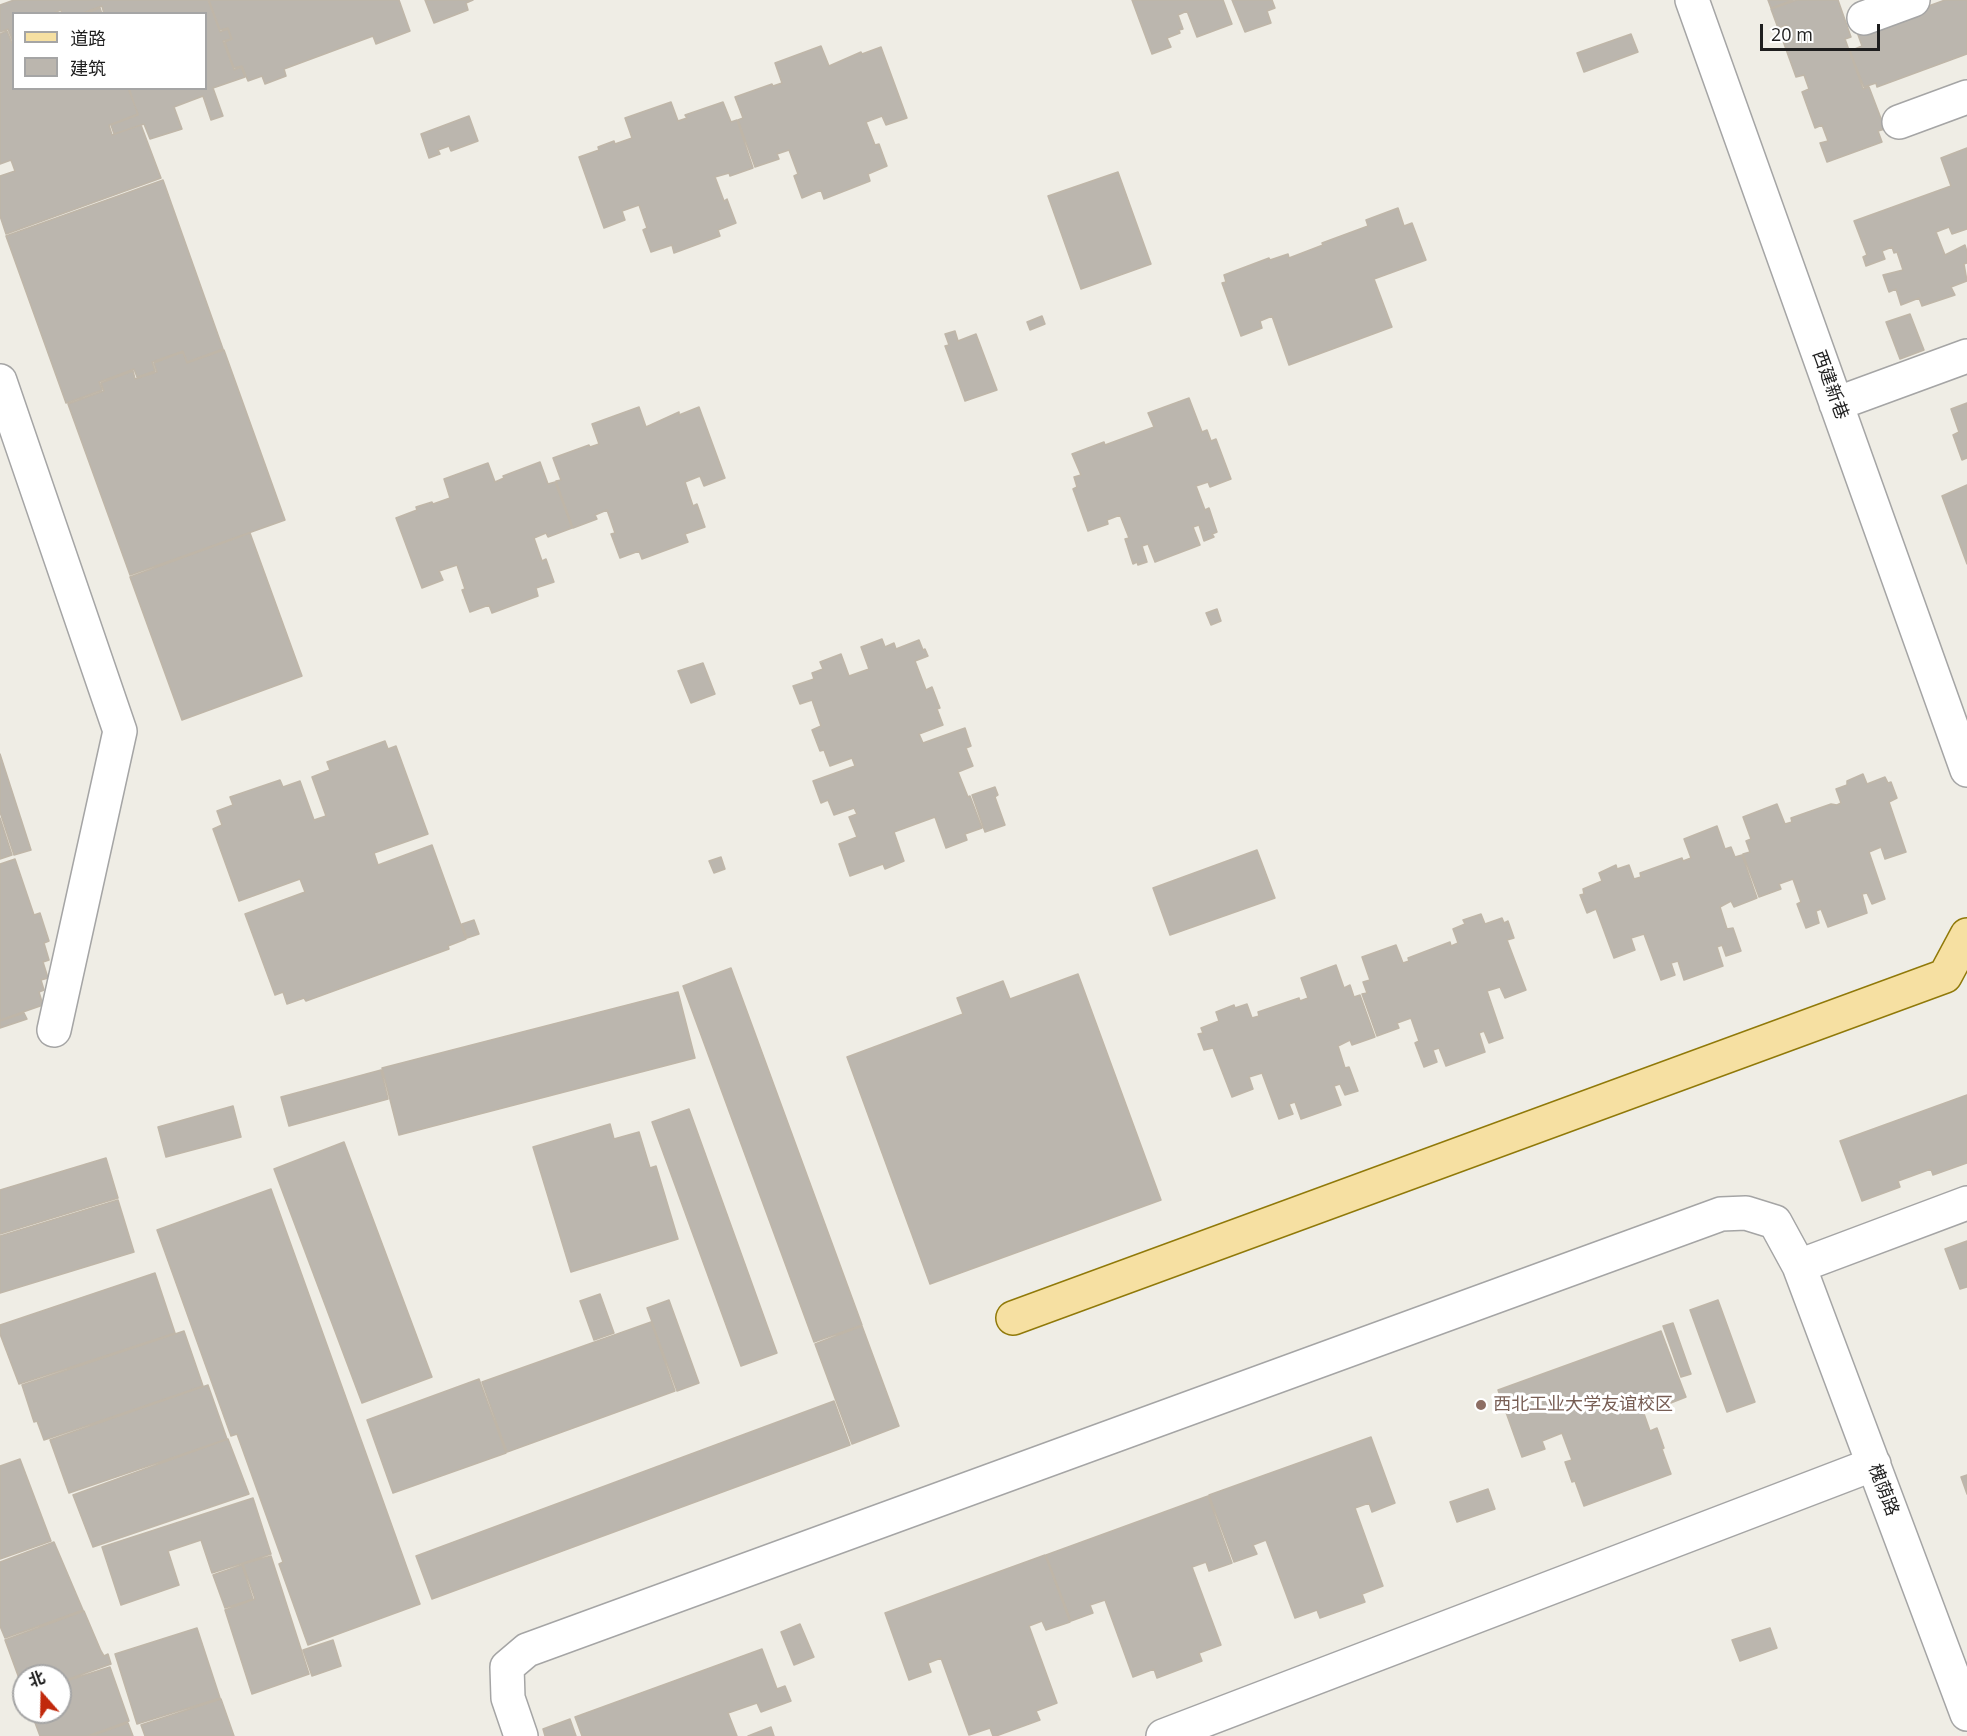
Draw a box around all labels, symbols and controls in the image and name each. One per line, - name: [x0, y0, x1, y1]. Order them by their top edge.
- legend: [12, 12, 207, 90]
- scale bar: [1763, 12, 1883, 50]
- text: 20 m: [1771, 22, 1813, 46]
- text: 道路: [70, 26, 106, 50]
- text: 建筑: [70, 56, 106, 80]
- street label: 西建新巷: [1808, 347, 1852, 423]
- place label: 西北工业大学友谊校区: [1493, 1394, 1673, 1416]
- marker: 西北工业大学友谊校区: [1474, 1398, 1488, 1412]
- street label: 槐荫路: [1863, 1461, 1903, 1519]
- north arrow: [12, 1664, 72, 1724]
- text: 北: [25, 1666, 48, 1692]

